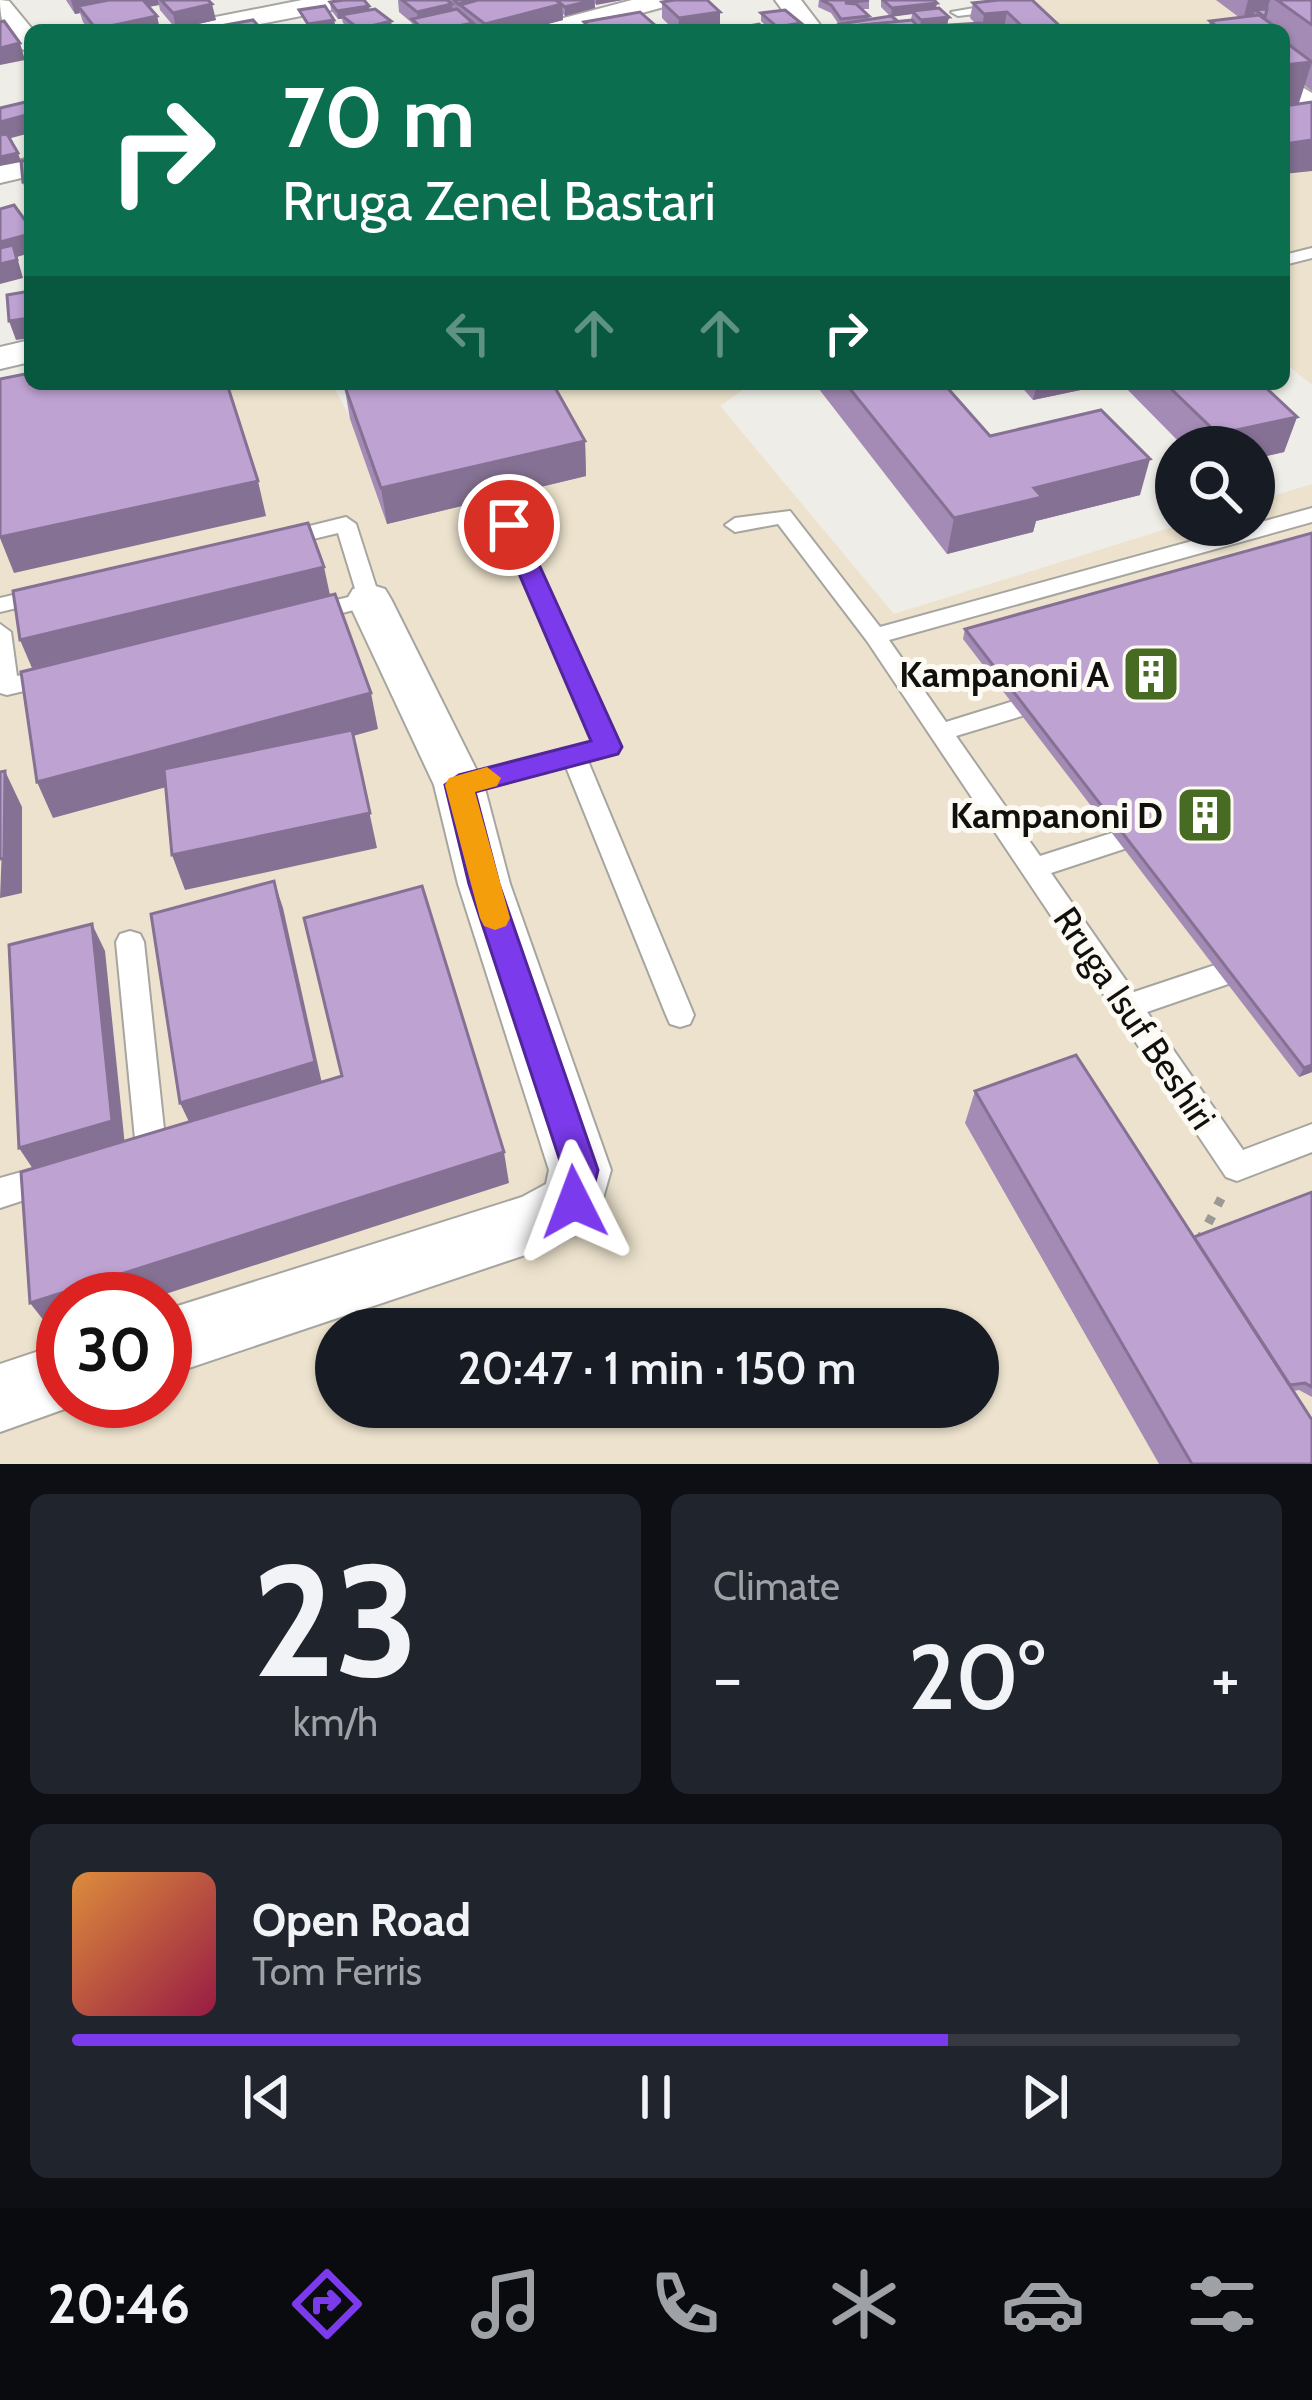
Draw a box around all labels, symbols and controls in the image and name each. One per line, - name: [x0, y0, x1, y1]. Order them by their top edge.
- text: 70 m: [282, 66, 475, 168]
- icon: right: [84, 72, 240, 228]
- text: Rruga Zenel Bastari: [282, 168, 716, 234]
- icon: left: [435, 300, 501, 366]
- icon: ahead: [561, 300, 627, 366]
- icon: ahead: [687, 300, 753, 366]
- icon: right: [813, 300, 879, 366]
- map controls: [1155, 426, 1275, 546]
- button: search: [1155, 426, 1275, 546]
- pin: [458, 474, 560, 576]
- icon: arrive: [476, 492, 542, 558]
- building icon: Kampanoni A: [1120, 643, 1182, 705]
- place label: Kampanoni A: [899, 652, 1109, 696]
- building icon: Kampanoni D: [1174, 784, 1236, 846]
- place label: Kampanoni D: [950, 793, 1163, 837]
- street label: Rruga Isuf Beshiri: [1044, 899, 1226, 1137]
- position arrow: [511, 1139, 637, 1265]
- speed limit sign: 30: [36, 1272, 192, 1428]
- text: 20:47 · 1 min · 150 m: [458, 1341, 856, 1395]
- text: 23: [252, 1525, 419, 1715]
- text: Climate: [713, 1562, 840, 1610]
- text: 20°: [908, 1622, 1045, 1732]
- text: −: [713, 1637, 742, 1718]
- text: +: [1211, 1637, 1240, 1718]
- text: km/h: [293, 1698, 378, 1746]
- text: Open Road: [252, 1893, 471, 1947]
- text: Tom Ferris: [252, 1947, 422, 1995]
- icon: previous: [234, 2064, 300, 2130]
- icon: pause: [623, 2064, 689, 2130]
- icon: next: [1012, 2064, 1078, 2130]
- icon: directions: [285, 2262, 369, 2346]
- icon: music: [464, 2262, 548, 2346]
- icon: phone: [643, 2262, 727, 2346]
- icon: climate: [822, 2262, 906, 2346]
- icon: car: [1001, 2262, 1085, 2346]
- icon: filters: [1180, 2262, 1264, 2346]
- text: 20:46: [48, 2271, 190, 2337]

